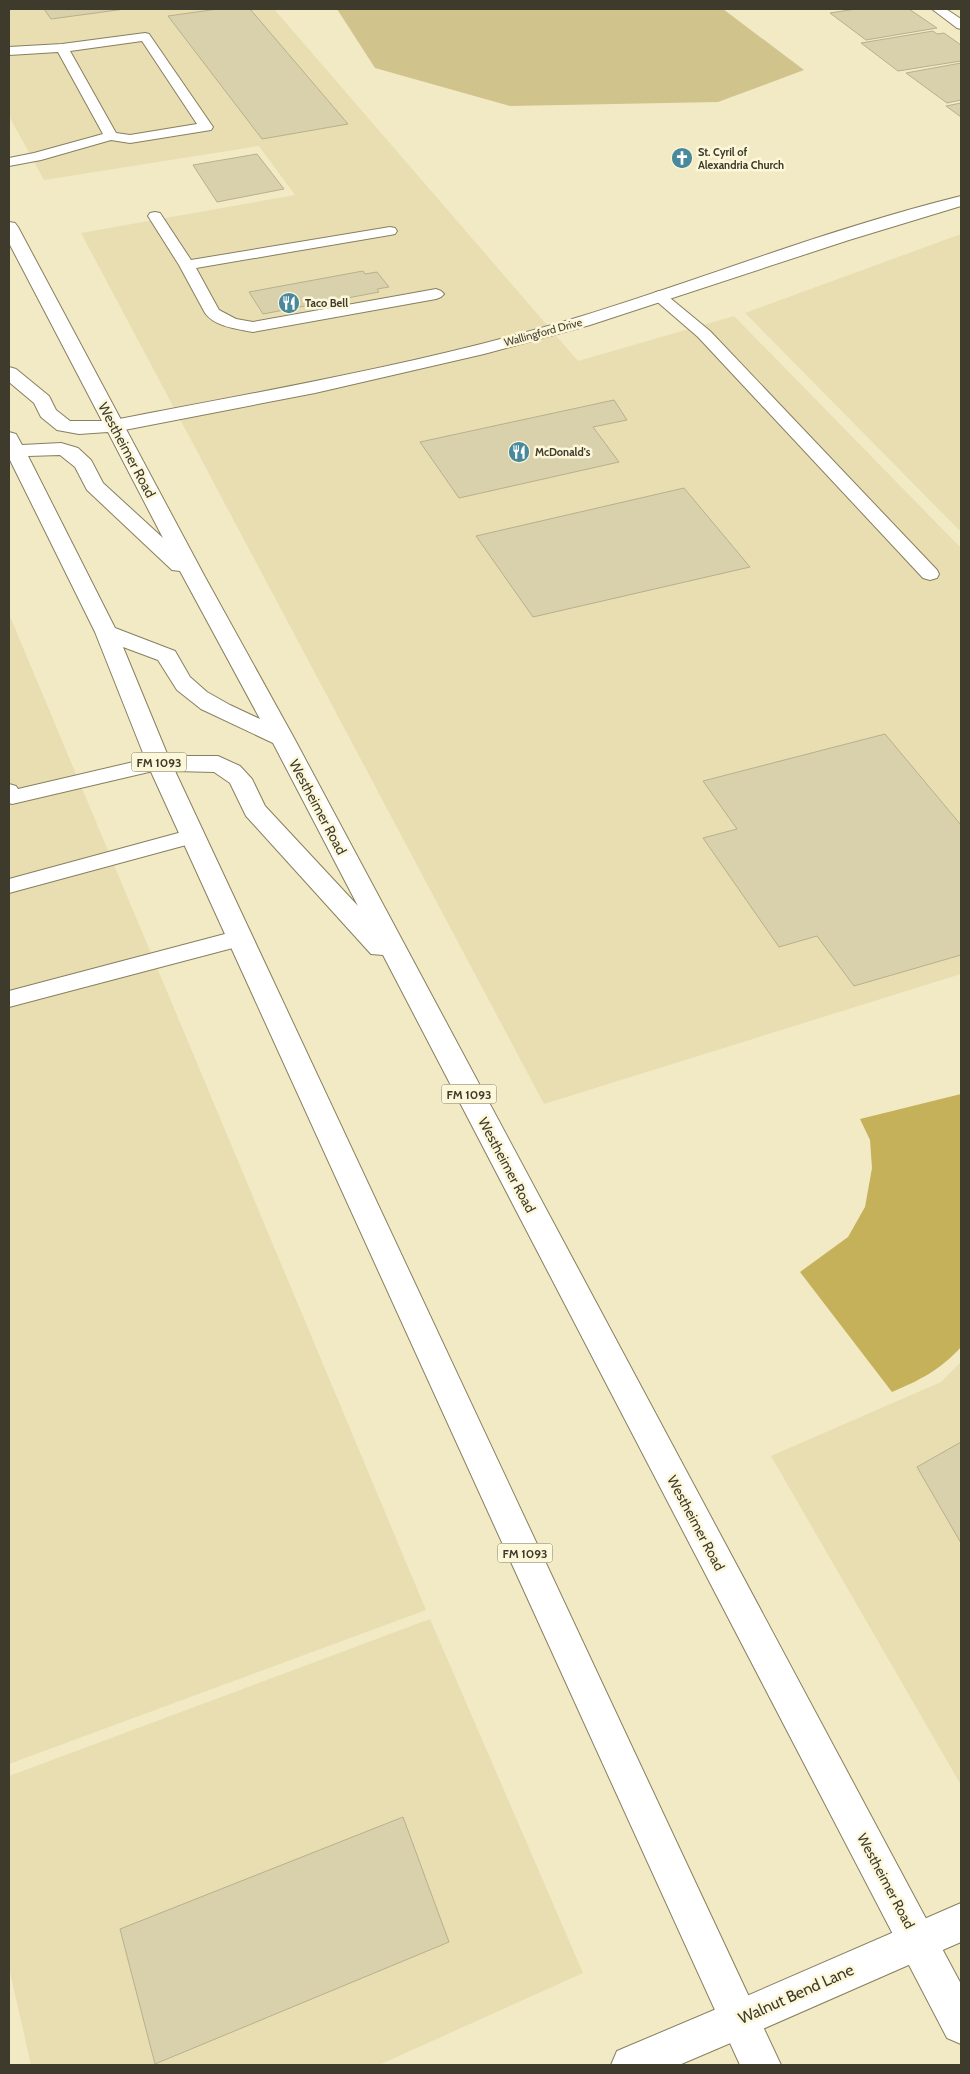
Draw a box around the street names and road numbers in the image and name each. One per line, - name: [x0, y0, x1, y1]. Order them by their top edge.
- street label: Wallingford Drive: [502, 315, 584, 349]
- street label: Westheimer Road: [94, 399, 160, 501]
- road number: FM 1093: [132, 752, 186, 772]
- street label: Westheimer Road: [285, 756, 351, 858]
- road number: FM 1093: [442, 1084, 496, 1104]
- street label: Westheimer Road: [474, 1114, 540, 1216]
- street label: Westheimer Road: [663, 1472, 729, 1574]
- road number: FM 1093: [498, 1544, 552, 1562]
- street label: Westheimer Road: [853, 1830, 919, 1932]
- street label: Walnut Bend Lane: [735, 1960, 857, 2028]

